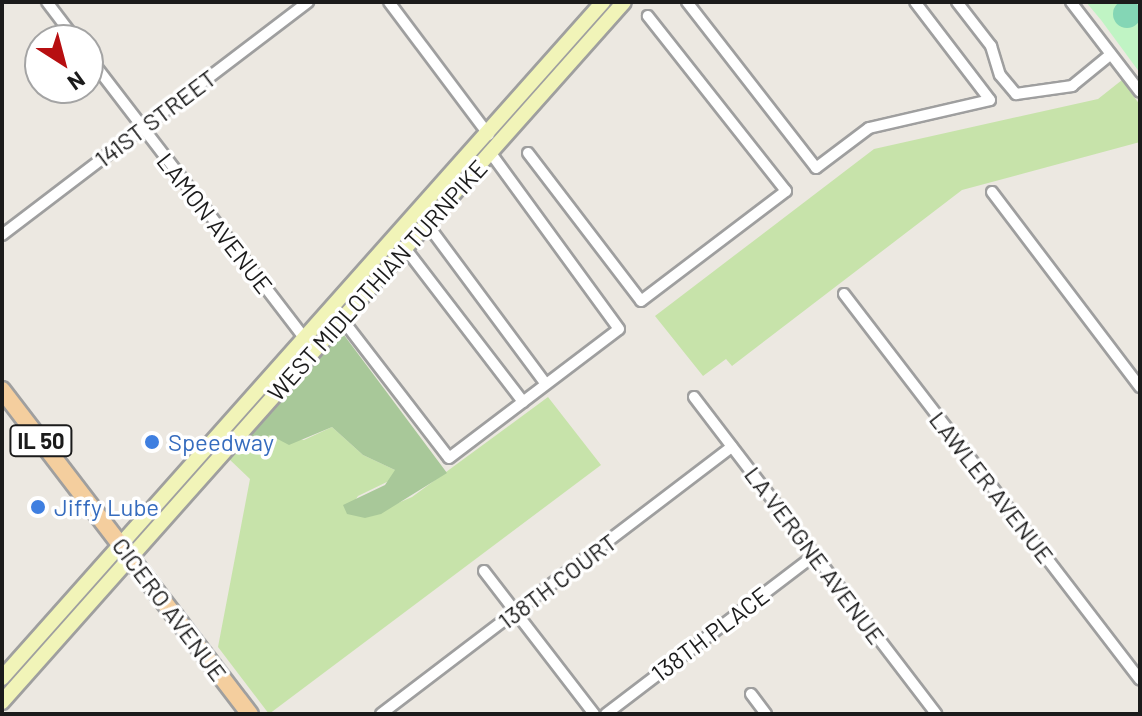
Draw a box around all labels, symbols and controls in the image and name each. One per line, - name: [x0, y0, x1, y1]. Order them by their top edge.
- north arrow: [24, 24, 104, 104]
- street label: 141ST STREET: [89, 63, 221, 173]
- text: N: [63, 67, 91, 97]
- street label: LAMON AVENUE: [151, 147, 279, 299]
- street label: WEST MIDLOTHIAN TURNPIKE: [261, 154, 493, 406]
- street label: LAWLER AVENUE: [924, 405, 1060, 569]
- road number: IL 50: [9, 423, 73, 459]
- place label: Speedway: [168, 428, 274, 456]
- marker: Speedway: [143, 433, 161, 451]
- street label: LA VERGNE AVENUE: [739, 460, 891, 650]
- place label: Jiffy Lube: [54, 493, 159, 521]
- marker: Jiffy Lube: [29, 498, 47, 516]
- street label: 138TH COURT: [492, 527, 622, 635]
- street label: CICERO AVENUE: [107, 532, 233, 686]
- street label: 138TH PLACE: [646, 580, 774, 688]

